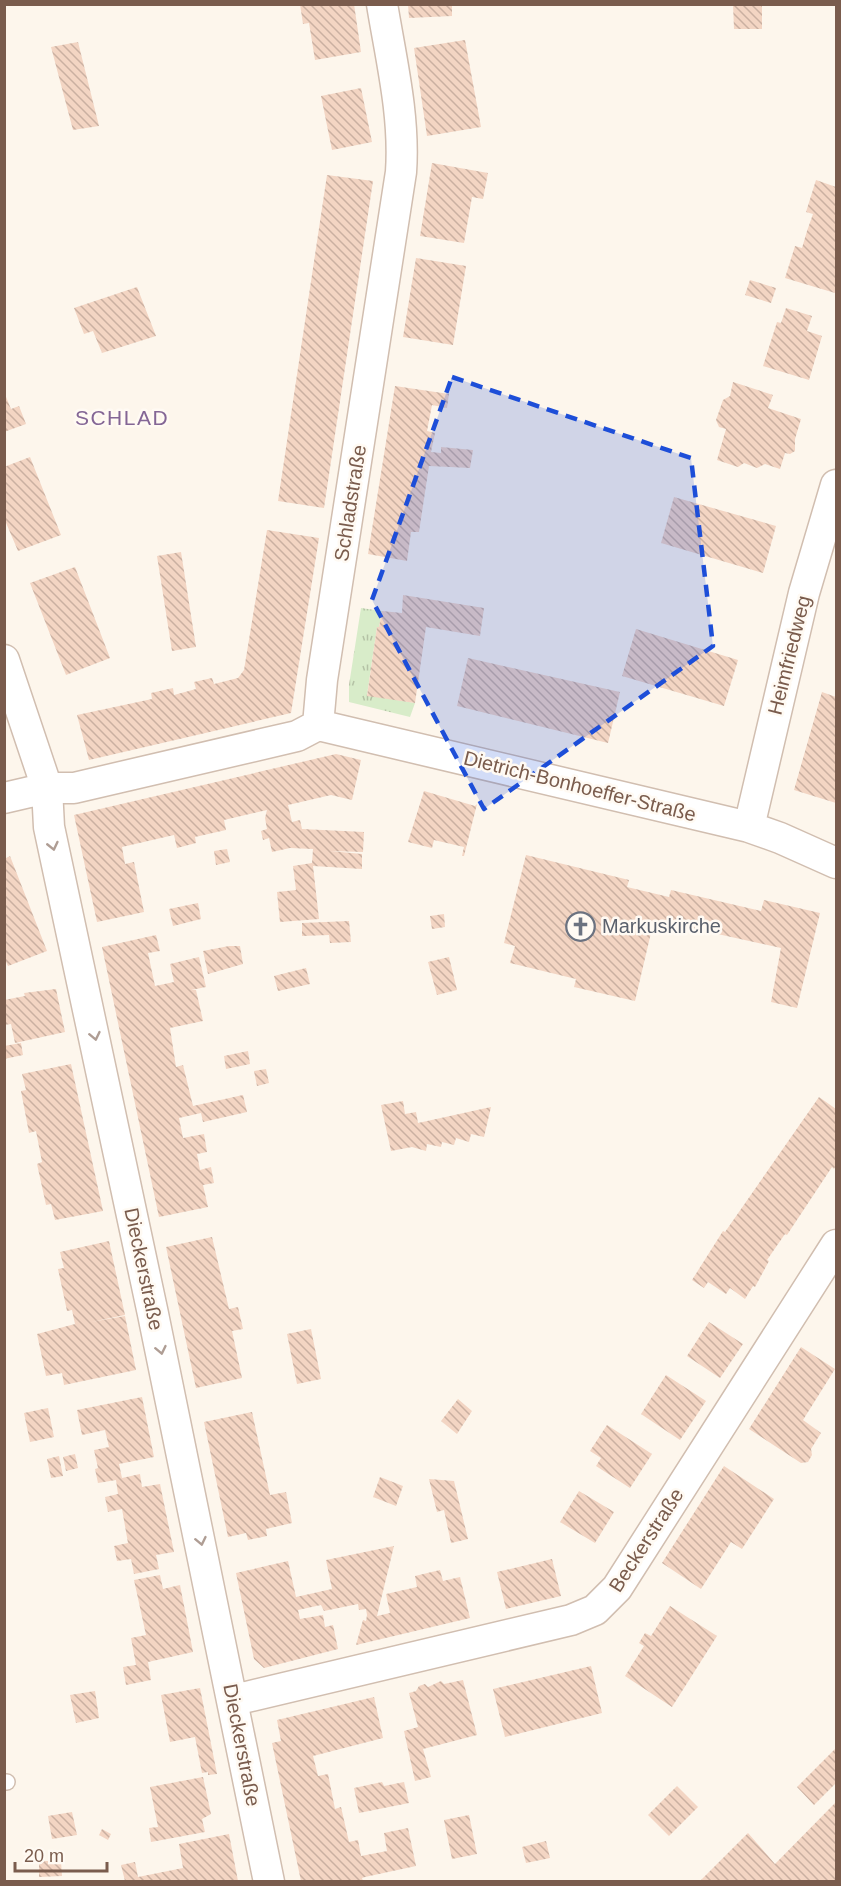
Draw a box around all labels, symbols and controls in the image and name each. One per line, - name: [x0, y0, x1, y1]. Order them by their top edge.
- district label: SCHLAD: [75, 406, 169, 429]
- street label: Schladstraße: [330, 443, 370, 563]
- street label: Heimfriedweg: [764, 593, 814, 717]
- street label: Dietrich-Bonhoeffer-Straße: [462, 746, 698, 826]
- one-way arrow: [46, 840, 59, 850]
- church icon: Markuskirche: [565, 910, 597, 942]
- place label: Markuskirche: [602, 915, 721, 937]
- one-way arrow: [87, 1031, 100, 1041]
- street label: Dieckerstraße: [120, 1206, 168, 1332]
- one-way arrow: [154, 1345, 167, 1355]
- street label: Beckerstraße: [604, 1484, 688, 1596]
- one-way arrow: [193, 1536, 206, 1546]
- street label: Dieckerstraße: [219, 1682, 265, 1808]
- scale bar: [15, 1835, 106, 1873]
- text: 20 m: [24, 1846, 64, 1866]

